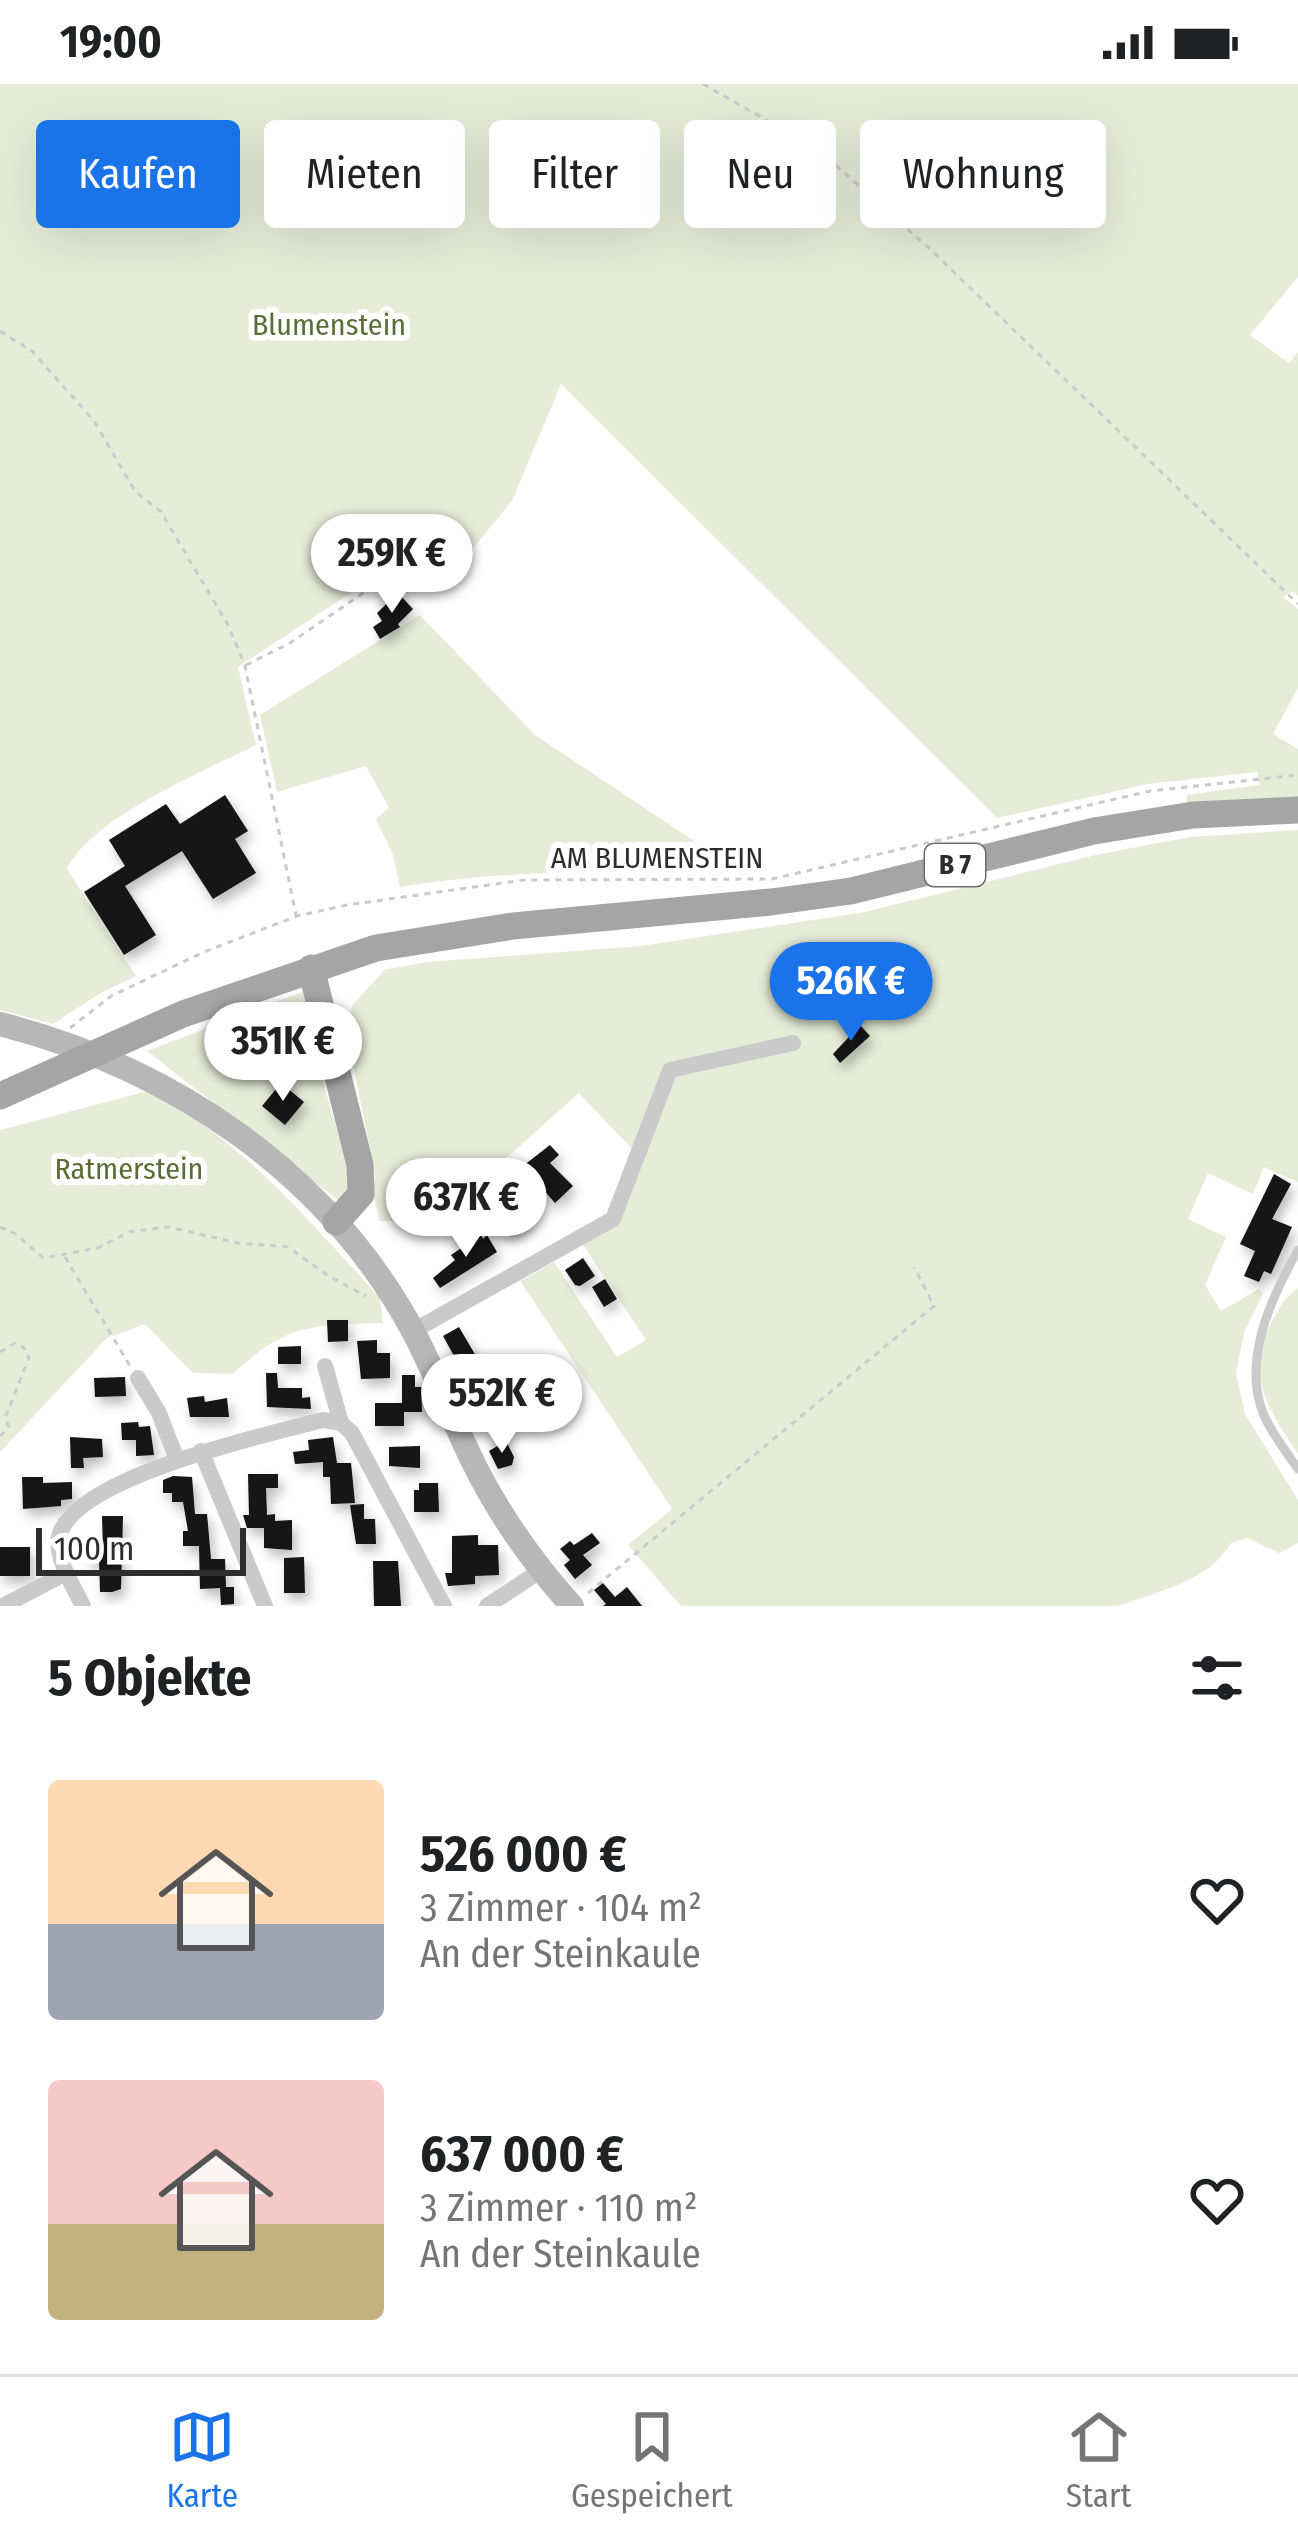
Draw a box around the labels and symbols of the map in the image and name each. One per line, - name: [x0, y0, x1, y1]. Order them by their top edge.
- park label: Blumenstein: [252, 307, 406, 343]
- pin: 259K €: [294, 514, 490, 616]
- street label: AM BLUMENSTEIN: [551, 840, 763, 876]
- road number: B 7: [925, 844, 985, 886]
- pin: 526K €: [753, 942, 949, 1044]
- pin: 351K €: [185, 1002, 381, 1104]
- park label: Ratmerstein: [55, 1151, 203, 1187]
- pin: 637K €: [368, 1158, 564, 1260]
- pin: 552K €: [404, 1354, 600, 1456]
- scale bar: [36, 1522, 246, 1575]

